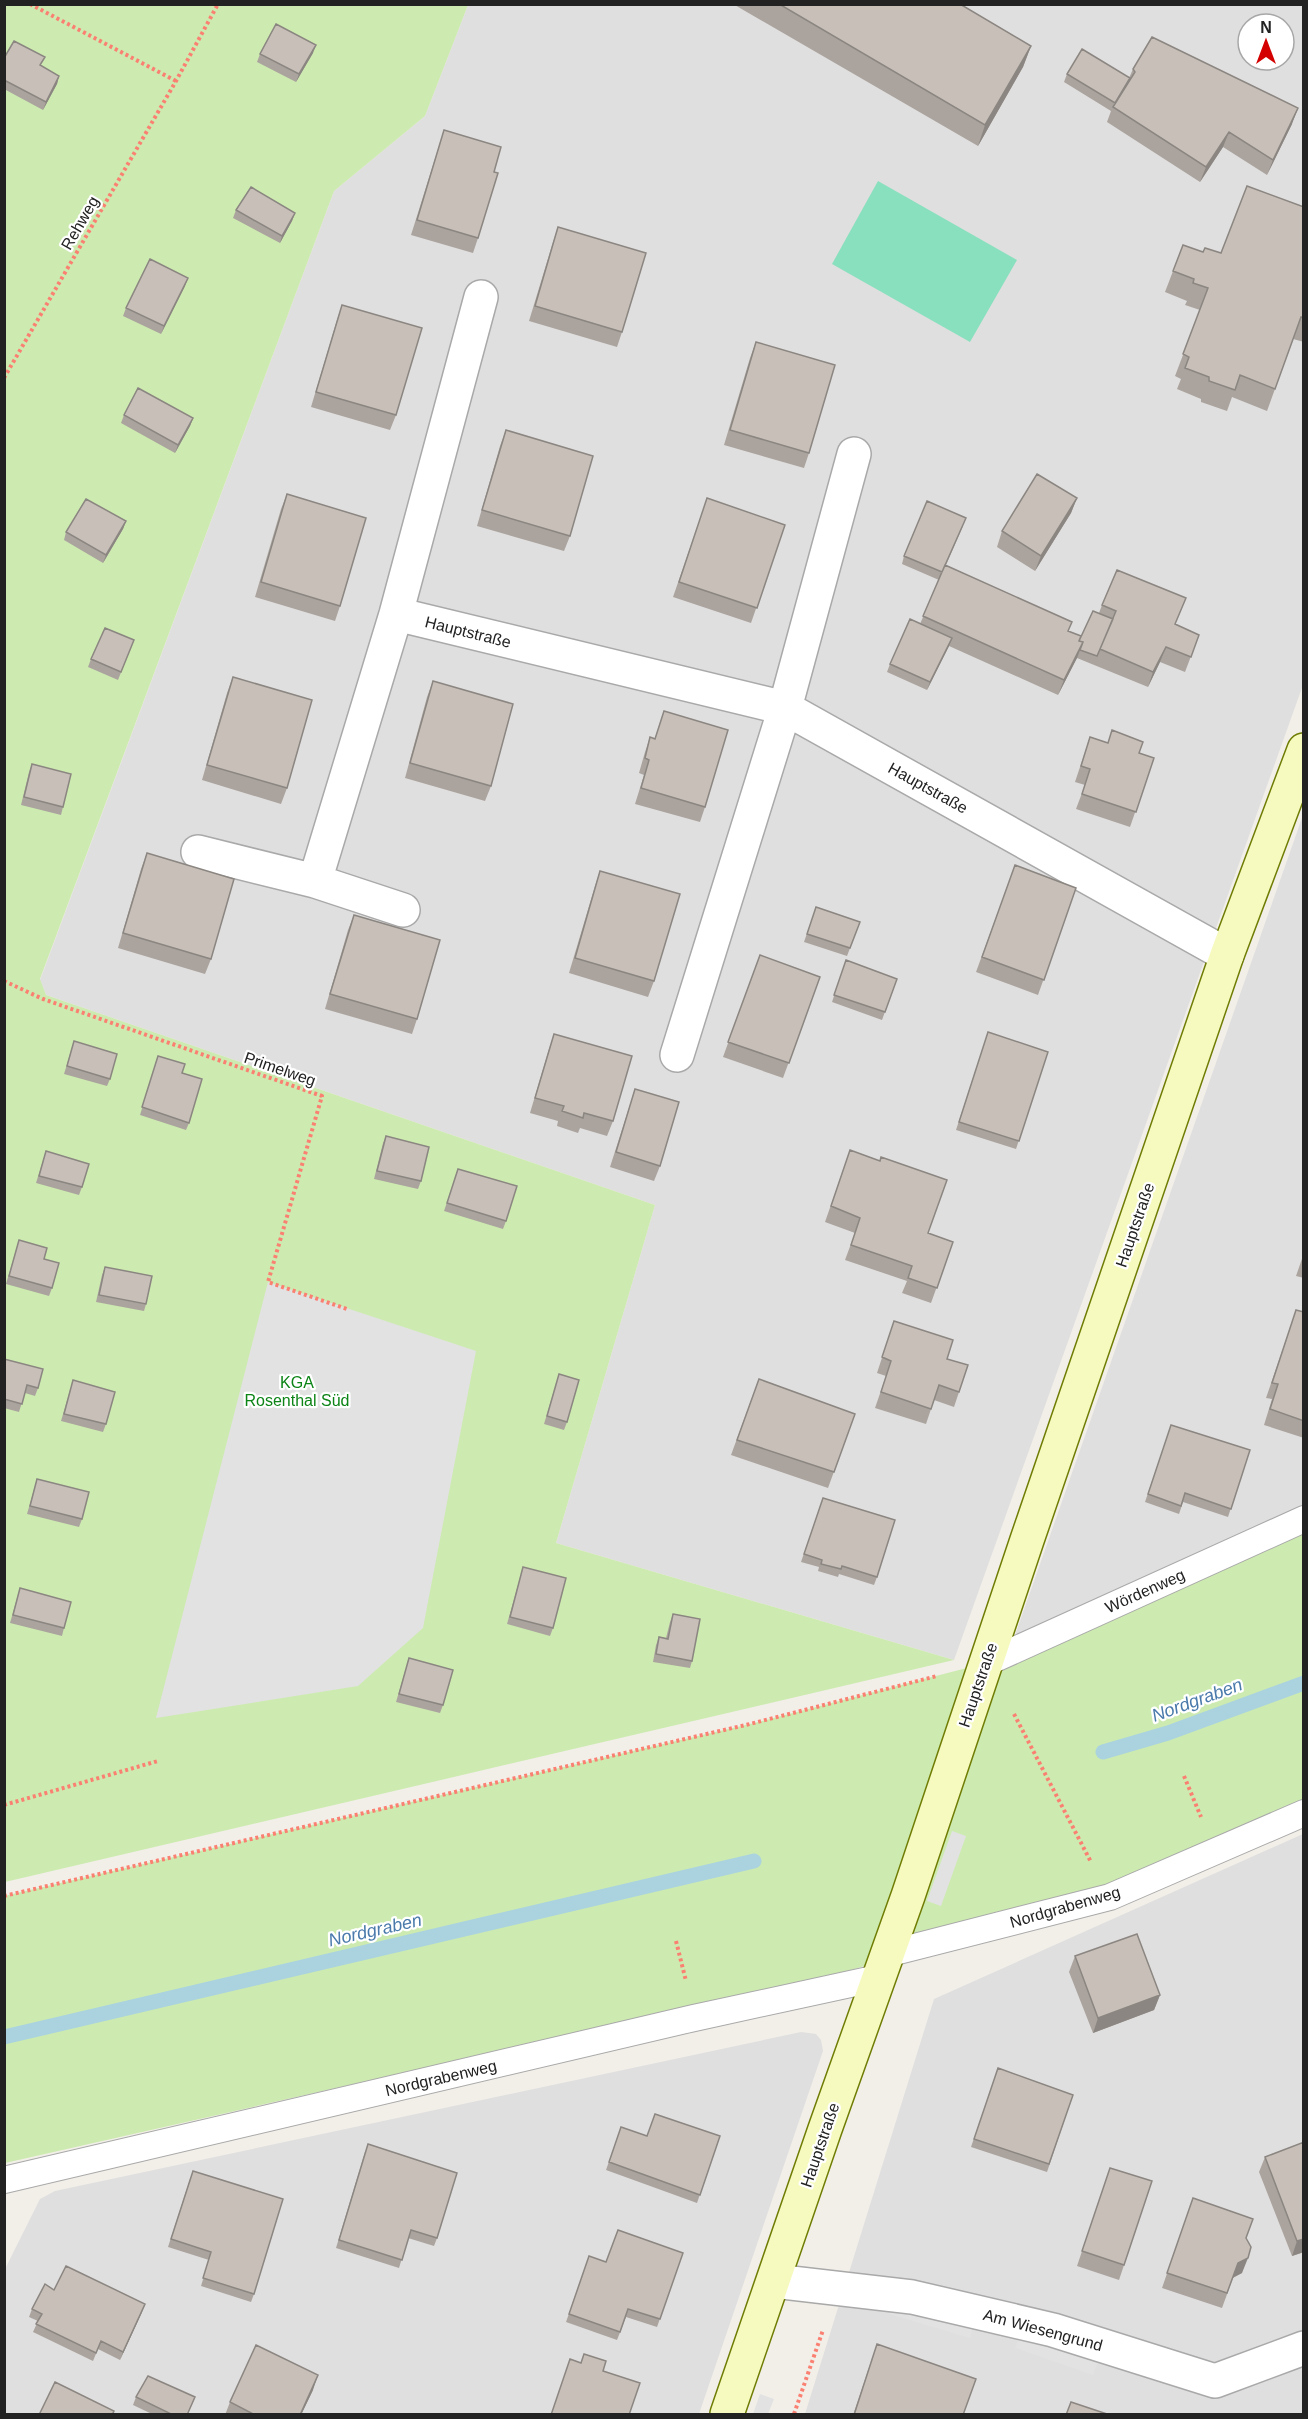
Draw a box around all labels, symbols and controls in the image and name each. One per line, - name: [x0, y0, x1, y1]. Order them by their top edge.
- north arrow: [1236, 12, 1296, 72]
- text: N: [1260, 19, 1272, 36]
- street label: Rehweg: [58, 193, 102, 253]
- street label: Hauptstraße: [423, 613, 513, 651]
- street label: Hauptstraße: [885, 759, 971, 817]
- street label: Primelweg: [242, 1049, 318, 1089]
- street label: Hauptstraße: [1113, 1181, 1157, 1269]
- park label: KGA Rosenthal Süd: [245, 1374, 349, 1409]
- street label: Wördenweg: [1103, 1566, 1187, 1616]
- street label: Hauptstraße: [956, 1641, 1000, 1729]
- water label: Nordgraben: [1149, 1674, 1245, 1726]
- street label: Nordgrabenweg: [1008, 1883, 1122, 1931]
- water label: Nordgraben: [326, 1910, 424, 1950]
- street label: Nordgrabenweg: [384, 2057, 498, 2099]
- street label: Hauptstraße: [798, 2101, 842, 2189]
- street label: Am Wiesengrund: [982, 2306, 1104, 2354]

